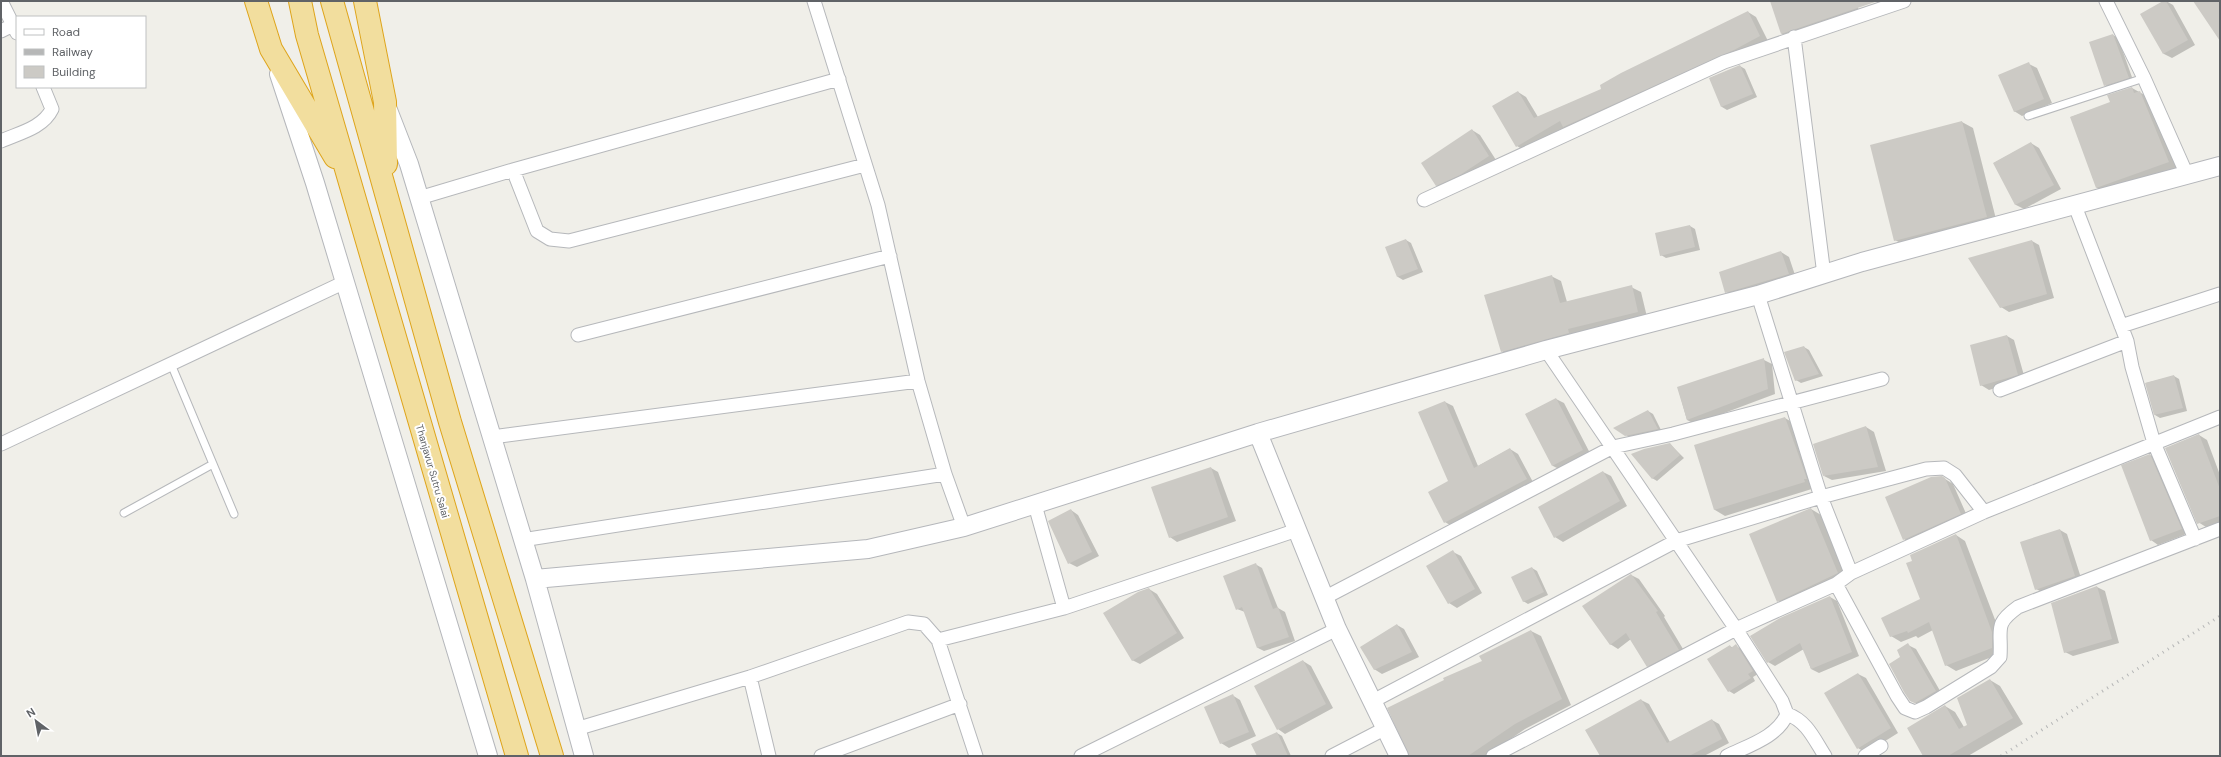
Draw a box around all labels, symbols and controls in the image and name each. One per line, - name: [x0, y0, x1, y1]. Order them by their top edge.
- legend: [16, 16, 146, 88]
- text: Road: [52, 24, 80, 40]
- text: Railway: [52, 44, 93, 60]
- text: Building: [52, 64, 96, 80]
- street label: Thanjavur Sutru Salai: [413, 423, 452, 519]
- north arrow: [16, 701, 56, 741]
- text: N: [24, 704, 38, 721]

